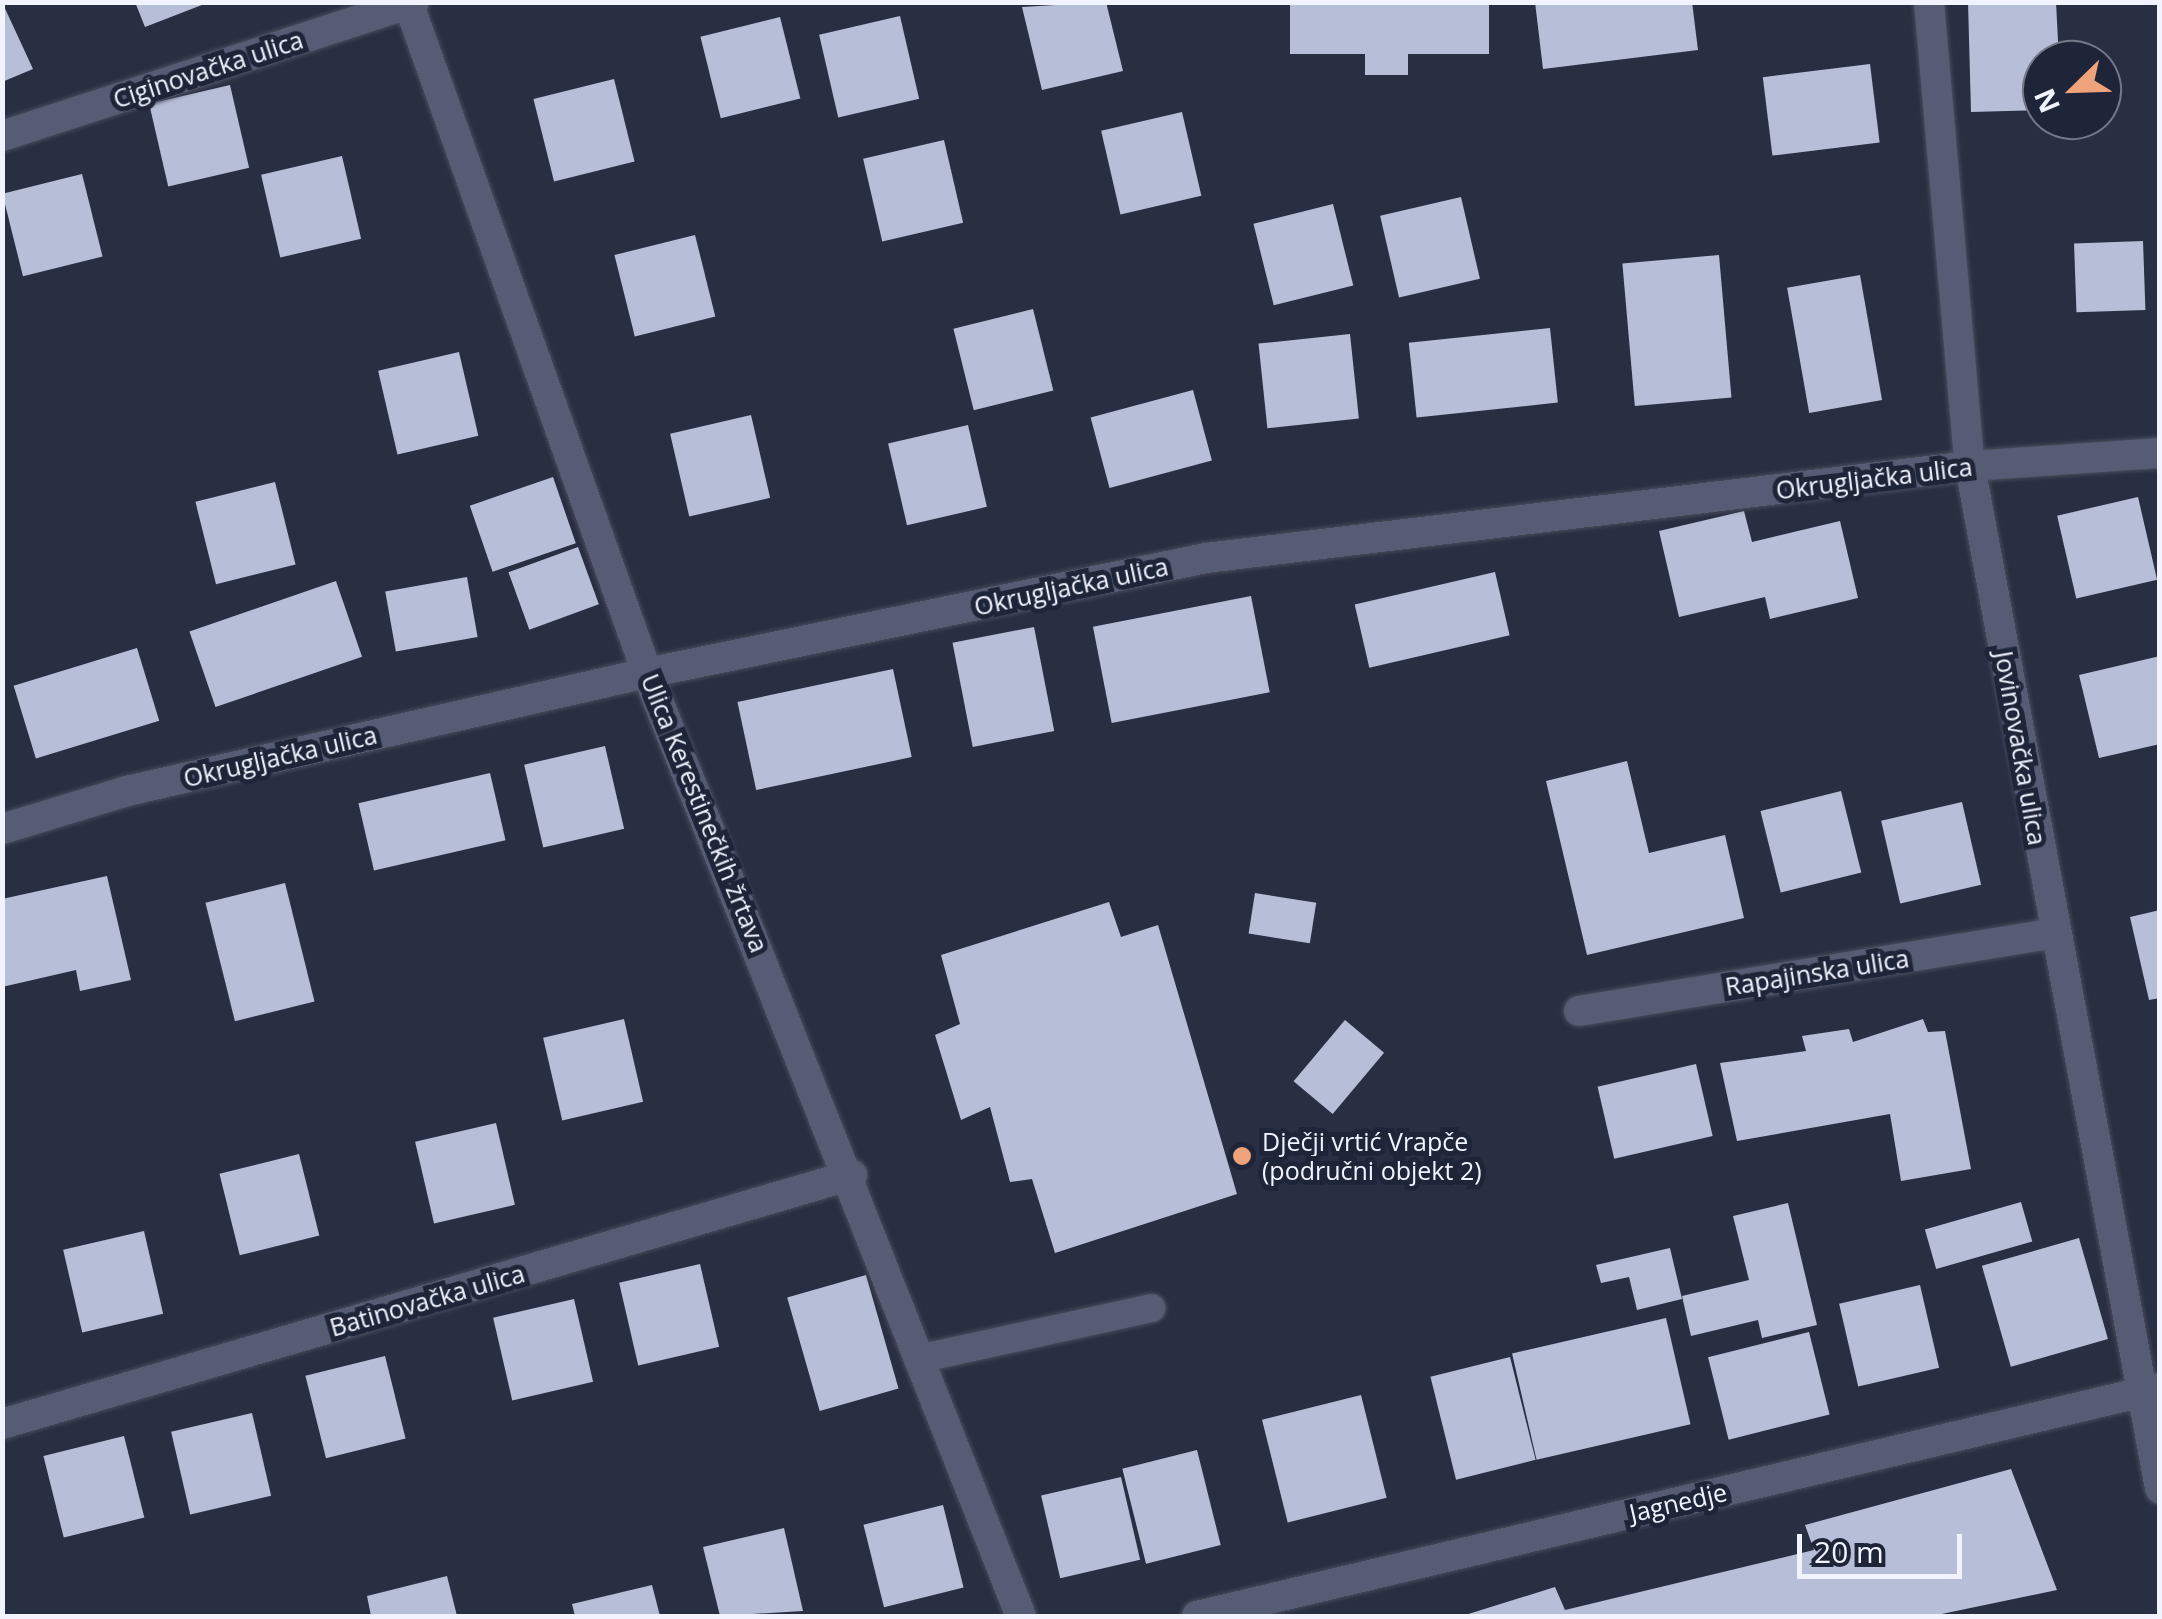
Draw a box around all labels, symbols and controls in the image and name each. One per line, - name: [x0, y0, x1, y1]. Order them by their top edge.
- street label: Ciginovačka ulica: [109, 24, 307, 114]
- north arrow: [2022, 40, 2122, 140]
- text: N: [2024, 83, 2068, 119]
- street label: Okrugljačka ulica: [1774, 451, 1974, 505]
- street label: Okrugljačka ulica: [971, 551, 1171, 621]
- street label: Jovinovačka ulica: [1989, 649, 2053, 847]
- street label: Ulica Kerestinečkih žrtava: [635, 669, 775, 957]
- street label: Okrugljačka ulica: [180, 719, 380, 793]
- street label: Rapajinska ulica: [1723, 943, 1911, 1001]
- place label: Dječji vrtić Vrapče (područni objekt 2): [1262, 1127, 1482, 1186]
- marker: Dječji vrtić Vrapče (područni objekt 2): [1231, 1145, 1253, 1167]
- street label: Batinovačka ulica: [326, 1258, 528, 1342]
- street label: Jagnedje: [1626, 1476, 1730, 1528]
- scale bar: [1802, 1514, 1967, 1576]
- text: 20 m: [1814, 1531, 1884, 1572]

